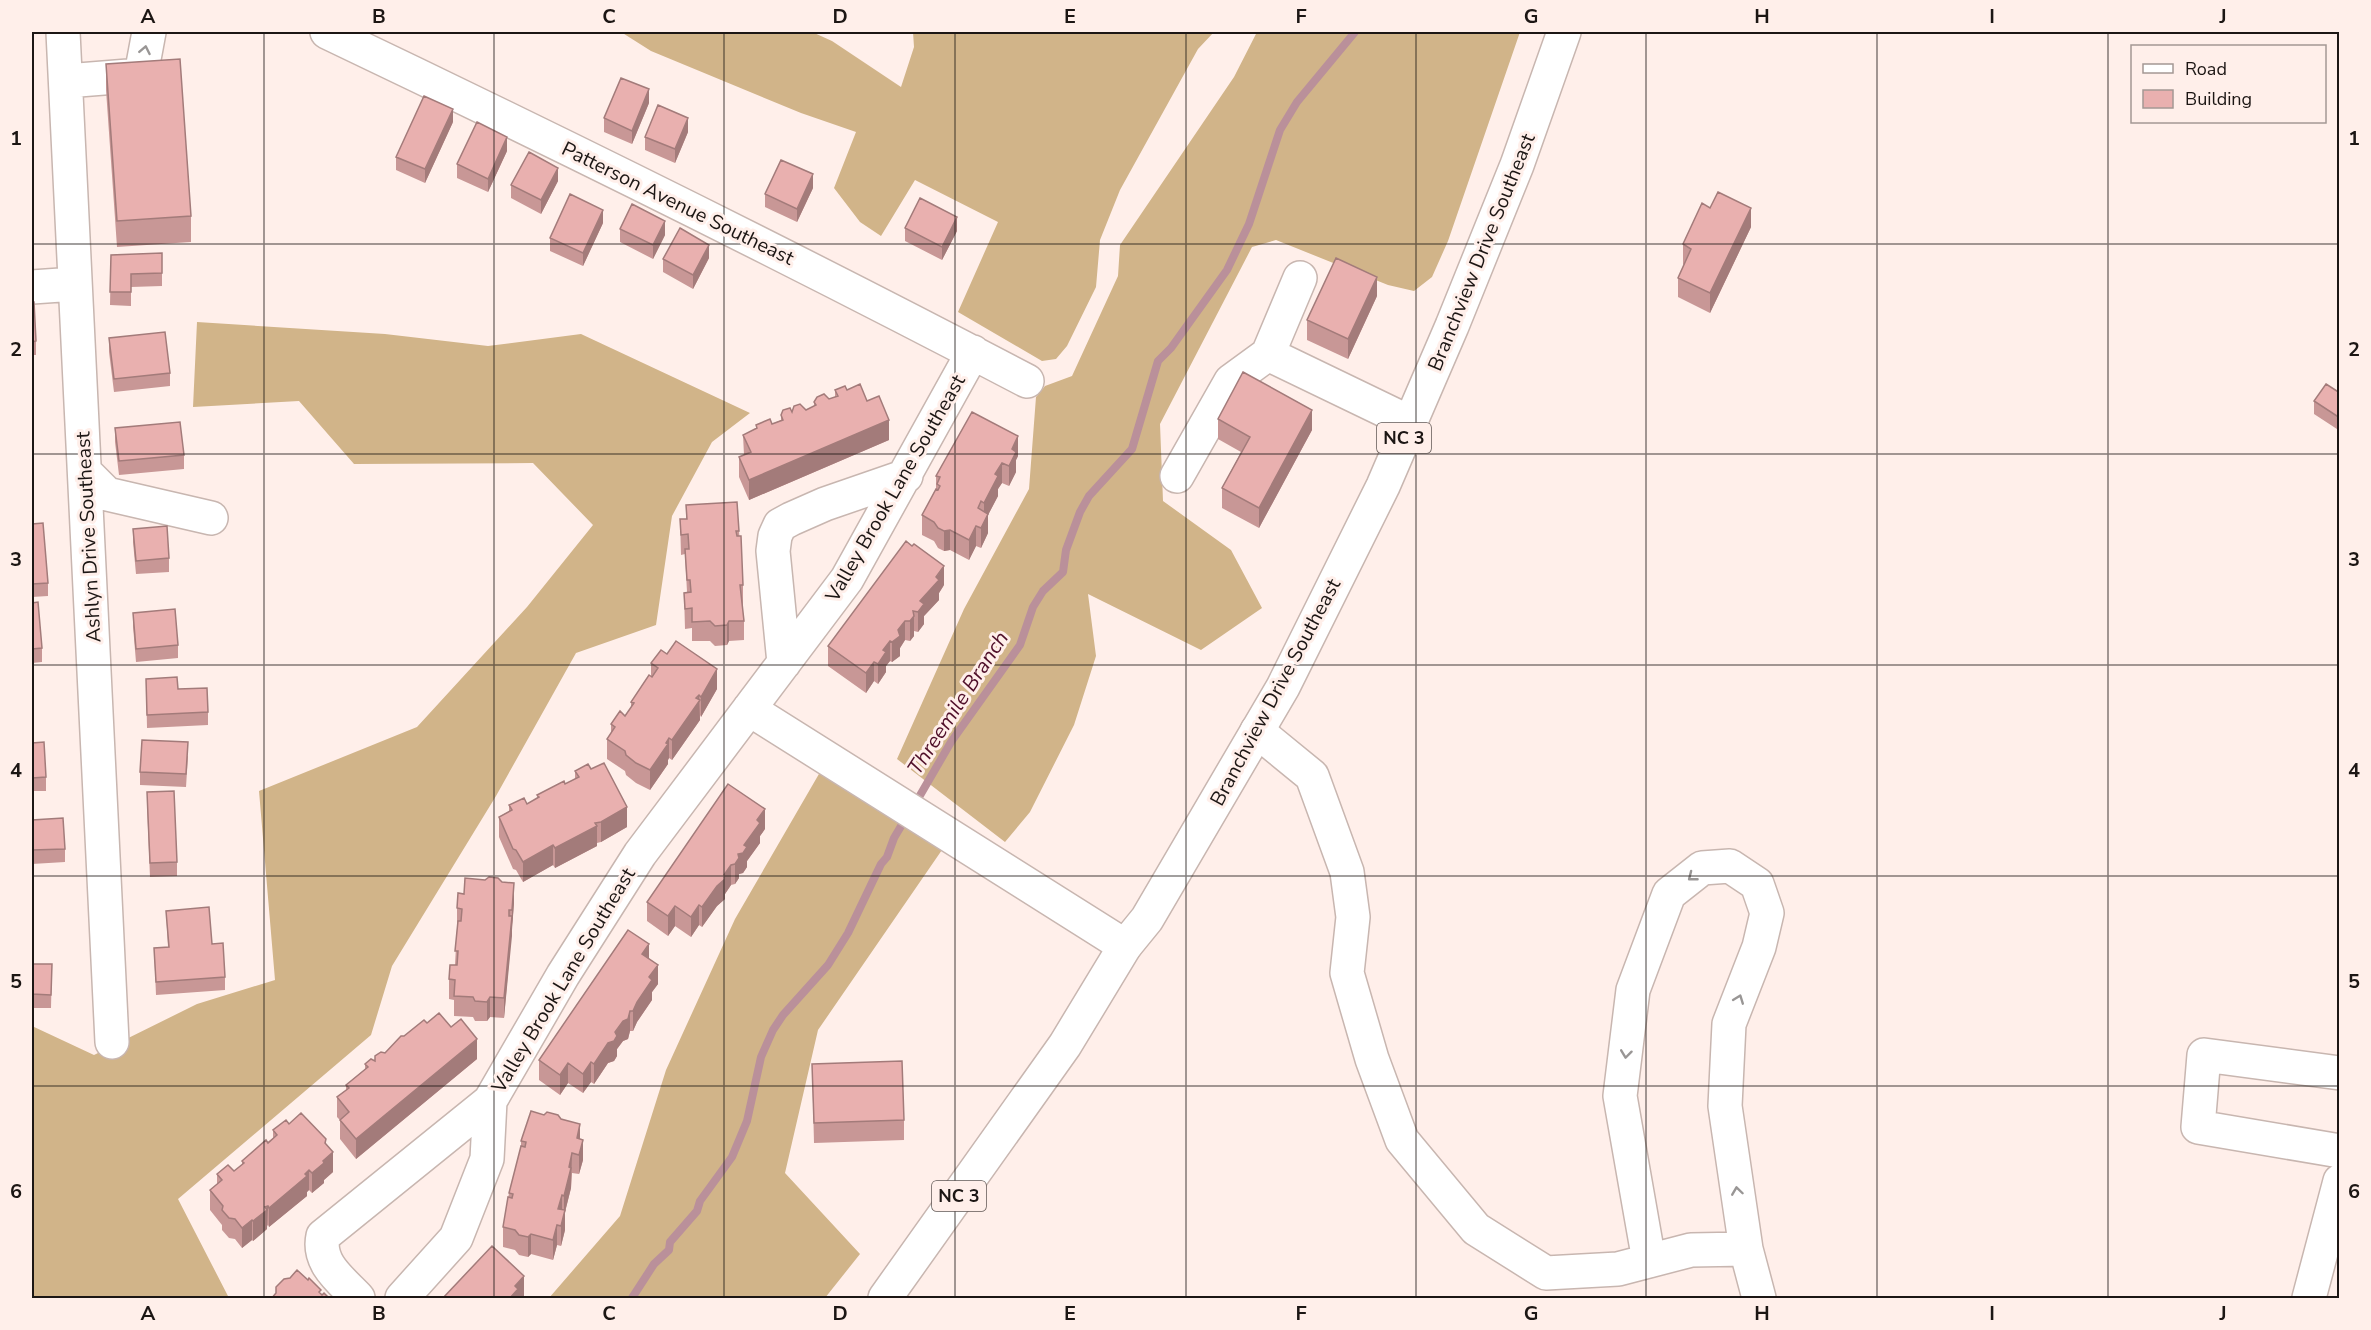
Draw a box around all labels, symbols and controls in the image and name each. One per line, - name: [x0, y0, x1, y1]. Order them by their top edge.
- text: A: [141, 3, 156, 30]
- text: B: [372, 3, 386, 30]
- text: C: [602, 3, 616, 30]
- text: D: [832, 3, 848, 30]
- text: E: [1064, 3, 1076, 30]
- text: F: [1295, 3, 1307, 30]
- text: G: [1524, 3, 1538, 30]
- text: H: [1754, 3, 1770, 30]
- text: I: [1989, 3, 1995, 30]
- text: J: [2218, 3, 2227, 30]
- legend: [2131, 45, 2326, 123]
- one-way arrow: [138, 46, 151, 56]
- text: Road: [2185, 57, 2227, 81]
- text: Building: [2185, 87, 2252, 111]
- text: 1: [10, 125, 22, 152]
- text: 1: [2348, 125, 2360, 152]
- street label: Branchview Drive Southeast: [1421, 129, 1542, 375]
- street label: Patterson Avenue Southeast: [557, 135, 799, 272]
- text: 2: [10, 336, 22, 363]
- text: 2: [2348, 336, 2360, 363]
- street label: Valley Brook Lane Southeast: [819, 369, 972, 608]
- road number: NC 3: [1377, 423, 1431, 453]
- street label: Ashlyn Drive Southeast: [69, 430, 108, 643]
- text: 3: [10, 546, 22, 573]
- text: 3: [2348, 546, 2360, 573]
- street label: Branchview Drive Southeast: [1204, 573, 1347, 811]
- water label: Threemile Branch: [901, 626, 1015, 780]
- text: 4: [10, 757, 22, 784]
- text: 4: [2348, 757, 2360, 784]
- street label: Valley Brook Lane Southeast: [485, 862, 642, 1099]
- one-way arrow: [1687, 869, 1698, 880]
- text: 5: [10, 968, 22, 995]
- text: 5: [2348, 968, 2360, 995]
- one-way arrow: [1732, 994, 1744, 1005]
- one-way arrow: [1620, 1049, 1632, 1058]
- text: 6: [10, 1178, 22, 1205]
- text: 6: [2348, 1178, 2360, 1205]
- road number: NC 3: [932, 1181, 986, 1211]
- one-way arrow: [1732, 1186, 1744, 1196]
- text: A: [141, 1300, 156, 1327]
- text: B: [372, 1300, 386, 1327]
- text: C: [602, 1300, 616, 1327]
- text: D: [832, 1300, 848, 1327]
- text: E: [1064, 1300, 1076, 1327]
- text: F: [1295, 1300, 1307, 1327]
- text: G: [1524, 1300, 1538, 1327]
- text: H: [1754, 1300, 1770, 1327]
- text: I: [1989, 1300, 1995, 1327]
- text: J: [2218, 1300, 2227, 1327]

